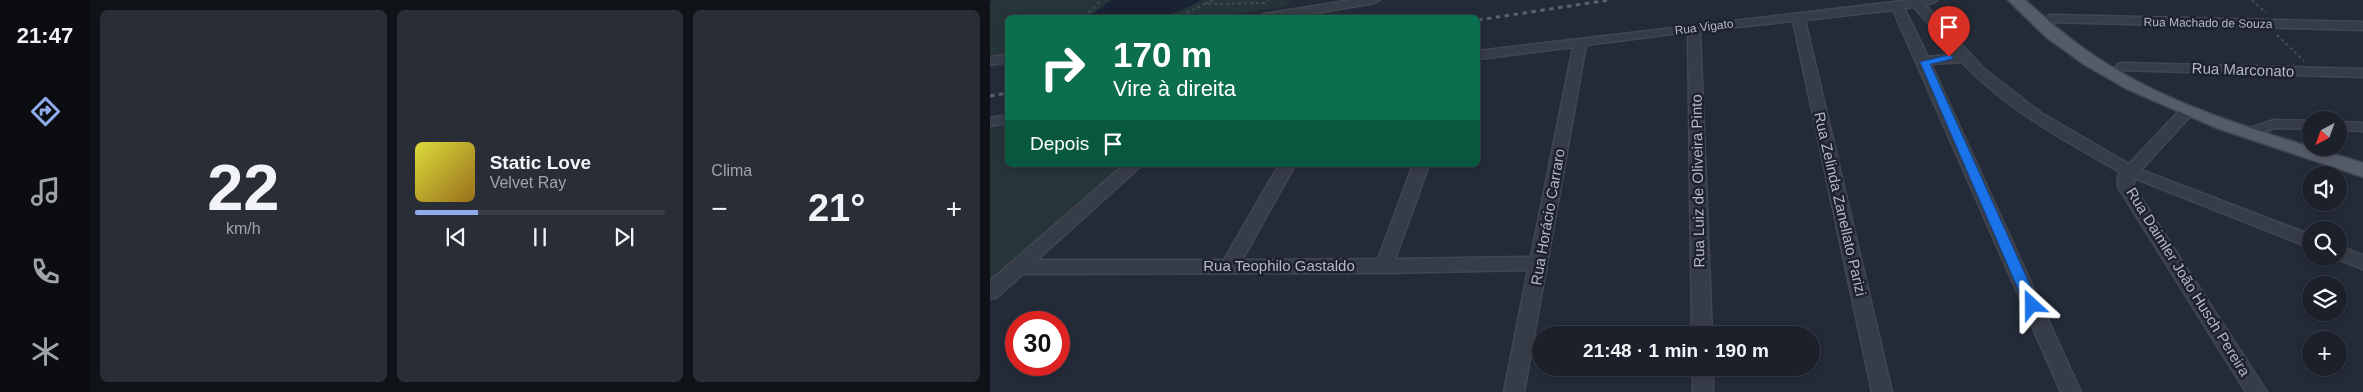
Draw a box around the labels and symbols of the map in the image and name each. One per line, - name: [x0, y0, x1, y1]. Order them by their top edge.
- pin: [1928, 6, 1970, 57]
- street label: Rua Machado de Souza: [2144, 15, 2273, 31]
- street label: Rua Vigato: [1674, 16, 1735, 38]
- street label: Rua Marconato: [2191, 59, 2295, 80]
- street label: Rua Luiz de Oliveira Pinto: [1687, 94, 1708, 268]
- street label: Rua Zelinda Zanellato Parizi: [1811, 110, 1870, 298]
- north arrow: [2302, 111, 2348, 156]
- street label: Rua Horácio Carraro: [1527, 147, 1568, 287]
- street label: Rua Daimler João Husch Pereira: [2123, 184, 2254, 380]
- street label: Rua Teophilo Gastaldo: [1203, 257, 1355, 274]
- position arrow: [2005, 278, 2057, 330]
- speed limit sign: 30: [1005, 311, 1070, 376]

